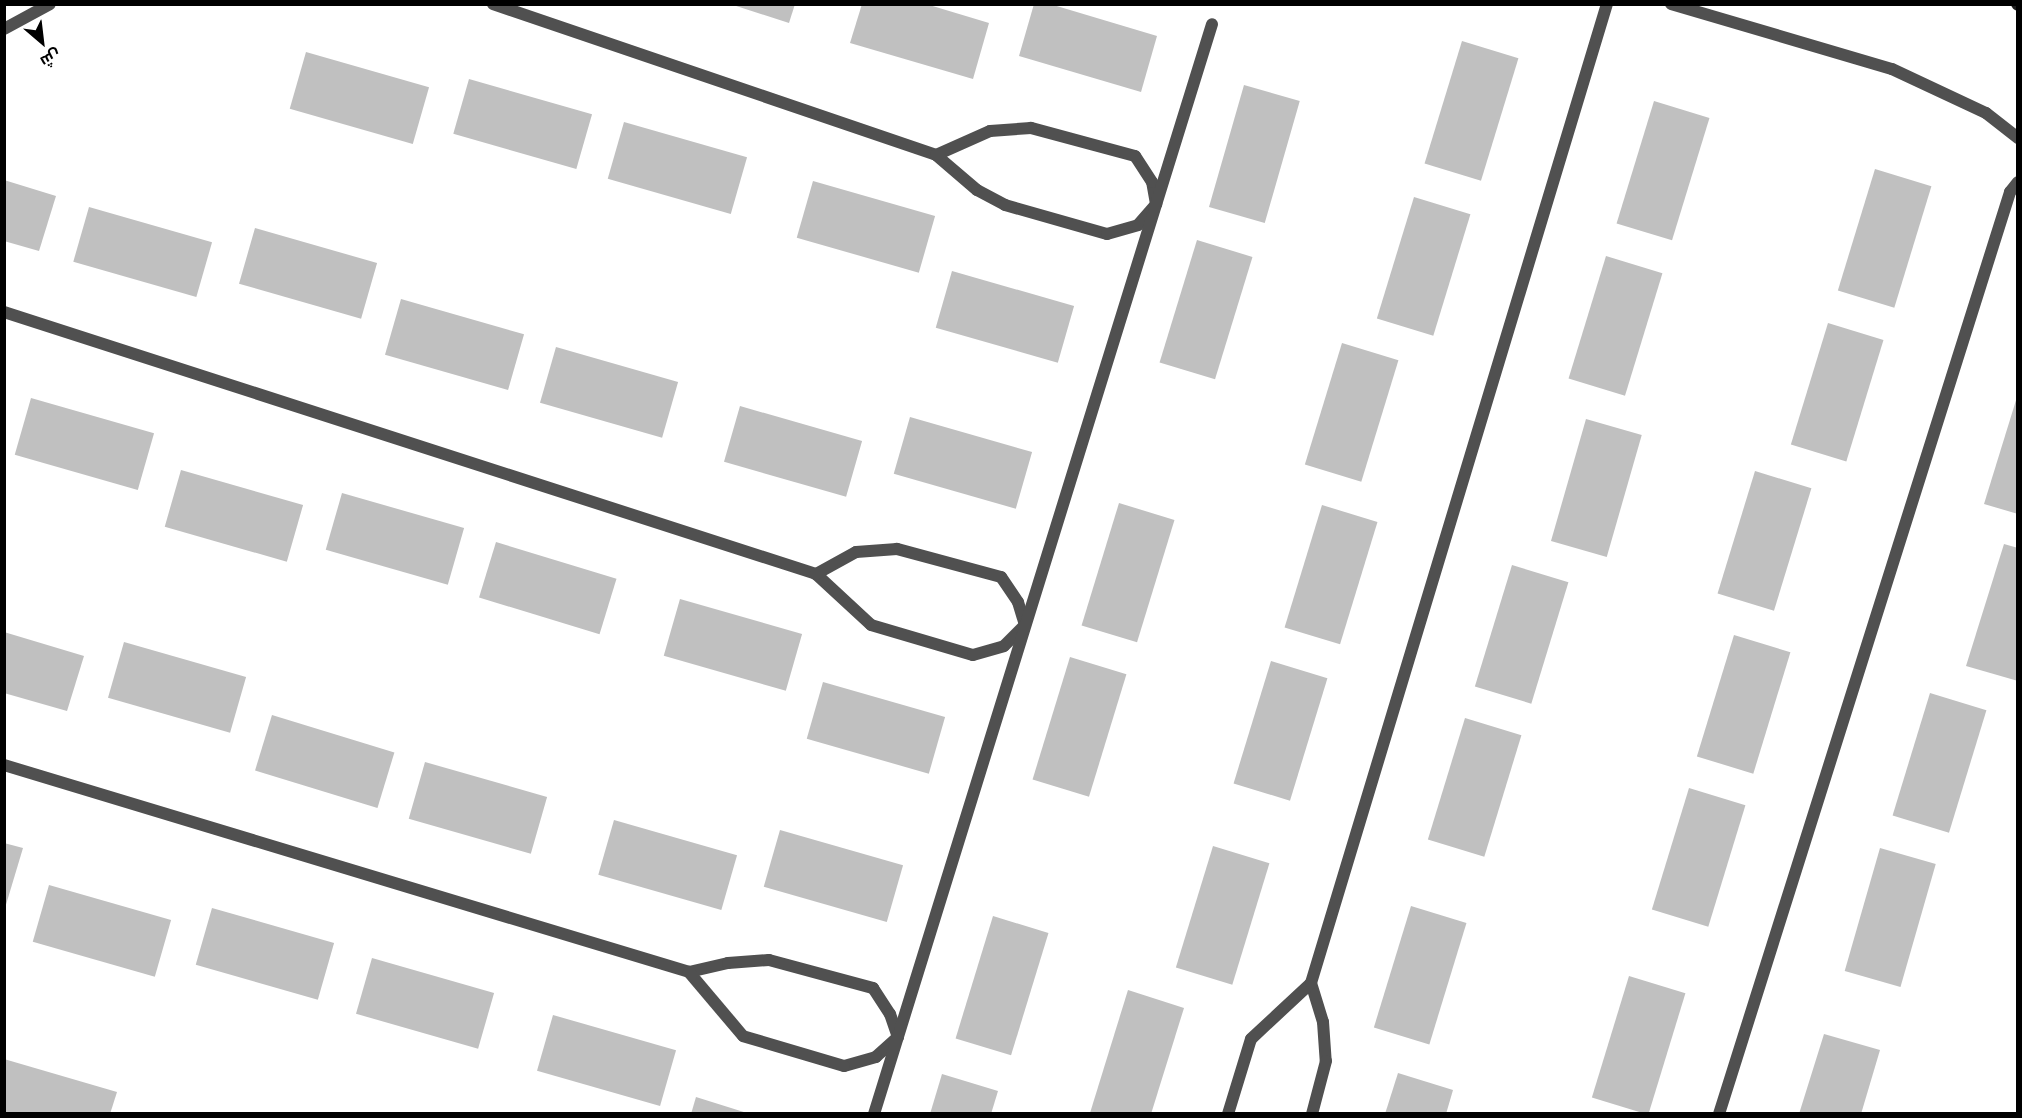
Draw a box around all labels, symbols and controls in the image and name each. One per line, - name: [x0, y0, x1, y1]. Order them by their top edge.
- north arrow: [12, 12, 72, 72]
- text: ش: [37, 44, 64, 72]

